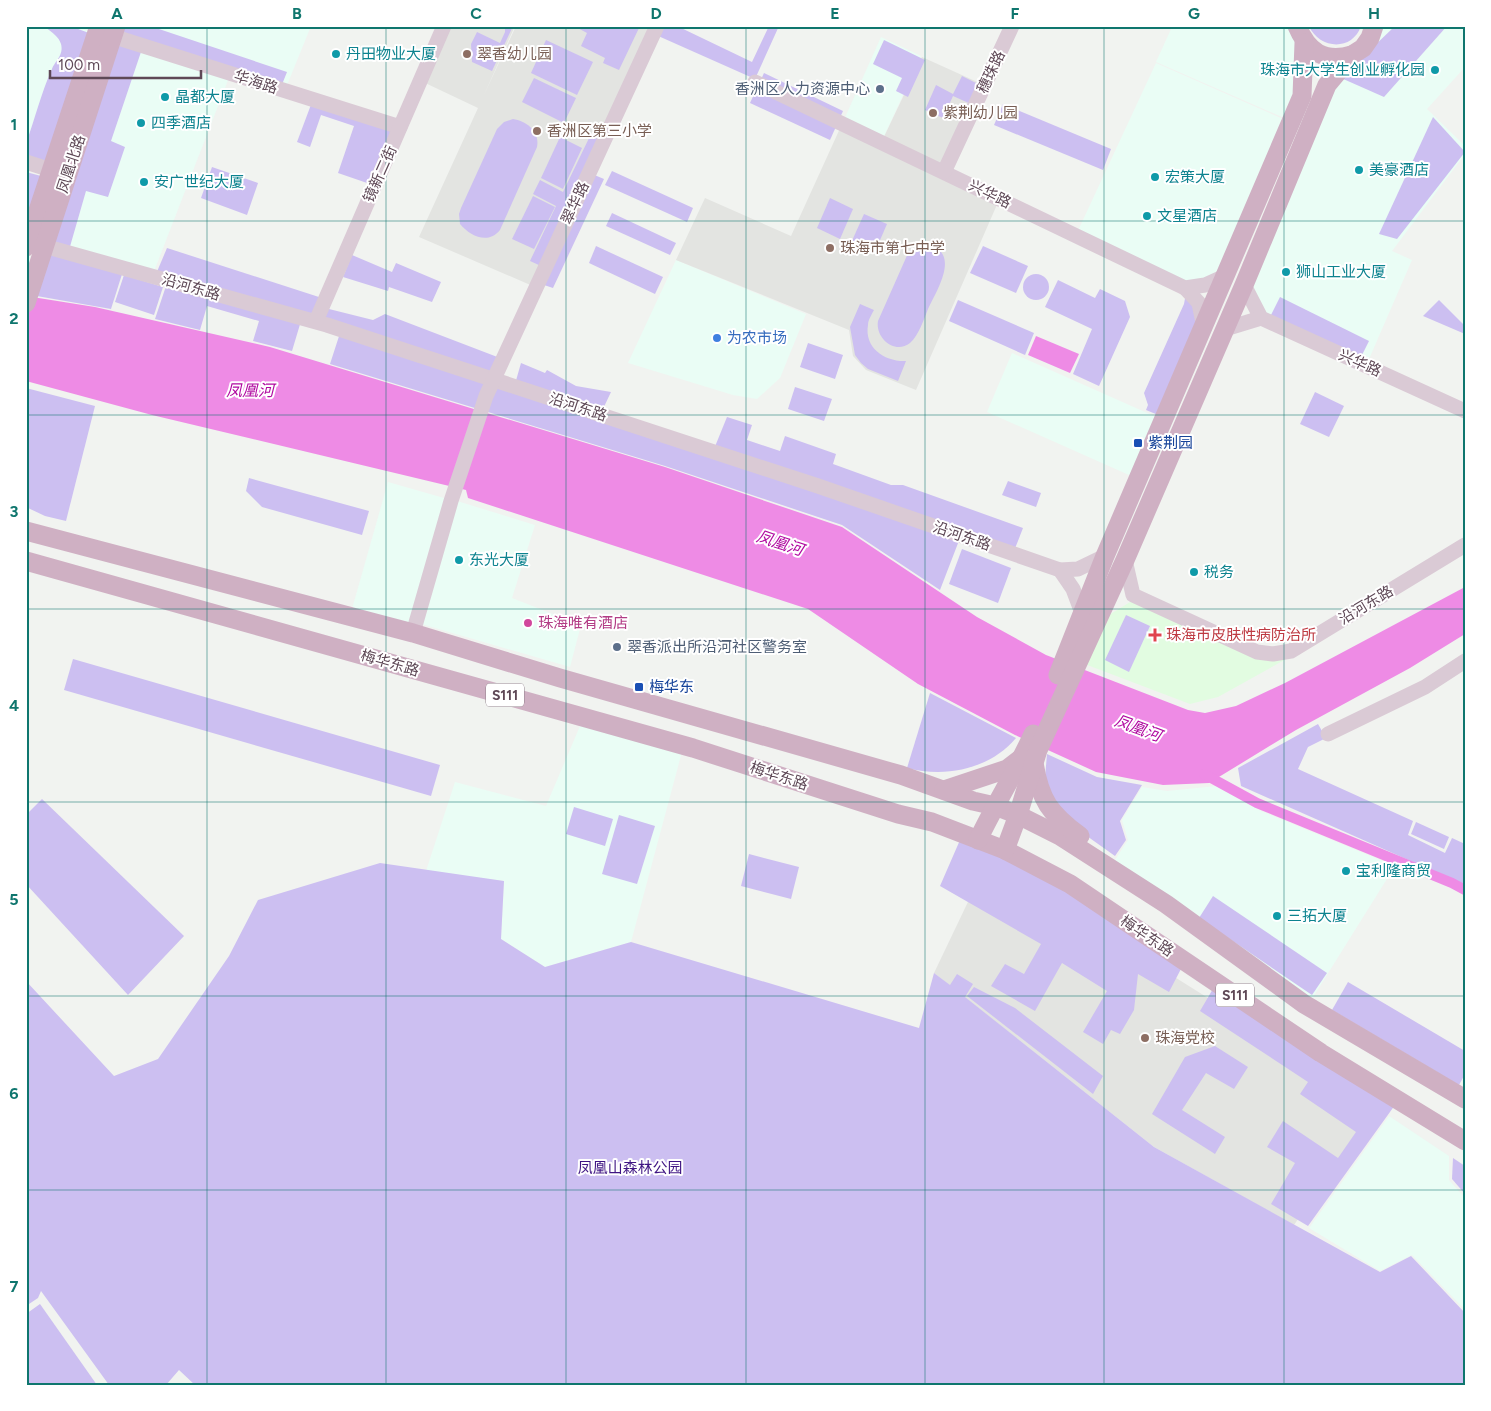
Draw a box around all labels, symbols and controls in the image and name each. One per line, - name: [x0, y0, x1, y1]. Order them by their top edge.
- text: A: [111, 4, 123, 23]
- text: B: [292, 4, 302, 23]
- text: C: [470, 4, 482, 23]
- text: D: [650, 4, 662, 23]
- text: E: [830, 4, 840, 23]
- text: F: [1011, 4, 1020, 23]
- text: G: [1188, 4, 1200, 23]
- text: H: [1368, 4, 1380, 23]
- place label: 丹田物业大厦: [346, 45, 436, 63]
- place label: 翠香幼儿园: [477, 45, 552, 63]
- scale bar: [50, 48, 201, 80]
- marker: 丹田物业大厦: [330, 48, 342, 60]
- marker: 翠香幼儿园: [461, 48, 473, 60]
- street label: 穗珠路: [973, 48, 1009, 96]
- text: 100 m: [58, 56, 100, 74]
- place label: 珠海市大学生创业孵化园: [1260, 61, 1425, 79]
- marker: 珠海市大学生创业孵化园: [1429, 64, 1441, 76]
- street label: 华海路: [232, 66, 280, 98]
- place label: 香洲区人力资源中心: [735, 80, 870, 98]
- marker: 香洲区人力资源中心: [874, 83, 886, 95]
- place label: 晶都大厦: [175, 88, 235, 106]
- marker: 晶都大厦: [159, 91, 171, 103]
- place label: 紫荆幼儿园: [943, 104, 1018, 122]
- marker: 紫荆幼儿园: [927, 107, 939, 119]
- place label: 四季酒店: [151, 114, 211, 132]
- text: 1: [11, 115, 17, 134]
- marker: 四季酒店: [135, 117, 147, 129]
- place label: 香洲区第三小学: [547, 122, 652, 140]
- marker: 香洲区第三小学: [531, 125, 543, 137]
- street label: 凤凰北路: [53, 133, 89, 195]
- street label: 镜新二街: [360, 143, 400, 205]
- place label: 美豪酒店: [1369, 161, 1429, 179]
- marker: 美豪酒店: [1353, 164, 1365, 176]
- place label: 宏策大厦: [1165, 168, 1225, 186]
- marker: 宏策大厦: [1149, 171, 1161, 183]
- place label: 安广世纪大厦: [154, 173, 244, 191]
- marker: 安广世纪大厦: [138, 176, 150, 188]
- street label: 兴华路: [966, 176, 1014, 212]
- street label: 翠华路: [557, 179, 593, 227]
- place label: 文星酒店: [1157, 207, 1217, 225]
- marker: 文星酒店: [1141, 210, 1153, 222]
- place label: 珠海市第七中学: [840, 239, 945, 257]
- marker: 珠海市第七中学: [824, 242, 836, 254]
- place label: 狮山工业大厦: [1296, 263, 1386, 281]
- marker: 狮山工业大厦: [1280, 266, 1292, 278]
- street label: 沿河东路: [160, 270, 222, 304]
- text: 2: [9, 309, 19, 328]
- place label: 为农市场: [727, 329, 787, 347]
- marker: 为农市场: [711, 332, 723, 344]
- street label: 兴华路: [1336, 346, 1384, 380]
- water label: 凤凰河: [226, 381, 277, 400]
- street label: 沿河东路: [547, 389, 609, 425]
- place label: 紫荆园: [1148, 434, 1193, 452]
- marker: 紫荆园: [1132, 437, 1144, 449]
- text: 3: [10, 502, 19, 521]
- street label: 沿河东路: [931, 518, 993, 554]
- water label: 凤凰河: [754, 527, 809, 560]
- place label: 东光大厦: [469, 551, 529, 569]
- marker: 东光大厦: [453, 554, 465, 566]
- place label: 税务: [1204, 563, 1234, 581]
- marker: 税务: [1188, 566, 1200, 578]
- street label: 沿河东路: [1336, 582, 1396, 628]
- place label: 珠海唯有酒店: [538, 614, 628, 632]
- marker: 珠海唯有酒店: [522, 617, 534, 629]
- place label: 珠海市皮肤性病防治所: [1166, 626, 1316, 644]
- marker: 珠海市皮肤性病防治所: [1148, 628, 1162, 642]
- place label: 翠香派出所沿河社区警务室: [627, 638, 807, 656]
- marker: 翠香派出所沿河社区警务室: [611, 641, 623, 653]
- street label: 梅华东路: [359, 646, 421, 680]
- place label: 梅华东: [649, 678, 694, 696]
- marker: 梅华东: [633, 681, 645, 693]
- road number: S111: [486, 684, 524, 706]
- text: 4: [9, 696, 19, 715]
- water label: 凤凰河: [1112, 711, 1167, 746]
- street label: 梅华东路: [748, 758, 810, 794]
- place label: 宝利隆商贸: [1356, 862, 1431, 880]
- marker: 宝利隆商贸: [1340, 865, 1352, 877]
- text: 5: [9, 890, 19, 909]
- place label: 三拓大厦: [1287, 907, 1347, 925]
- marker: 三拓大厦: [1271, 910, 1283, 922]
- street label: 梅华东路: [1117, 912, 1177, 960]
- road number: S111: [1216, 984, 1254, 1006]
- place label: 珠海党校: [1155, 1029, 1215, 1047]
- marker: 珠海党校: [1139, 1032, 1151, 1044]
- text: 6: [9, 1084, 19, 1103]
- park label: 凤凰山森林公园: [577, 1159, 683, 1177]
- text: 7: [10, 1277, 19, 1296]

